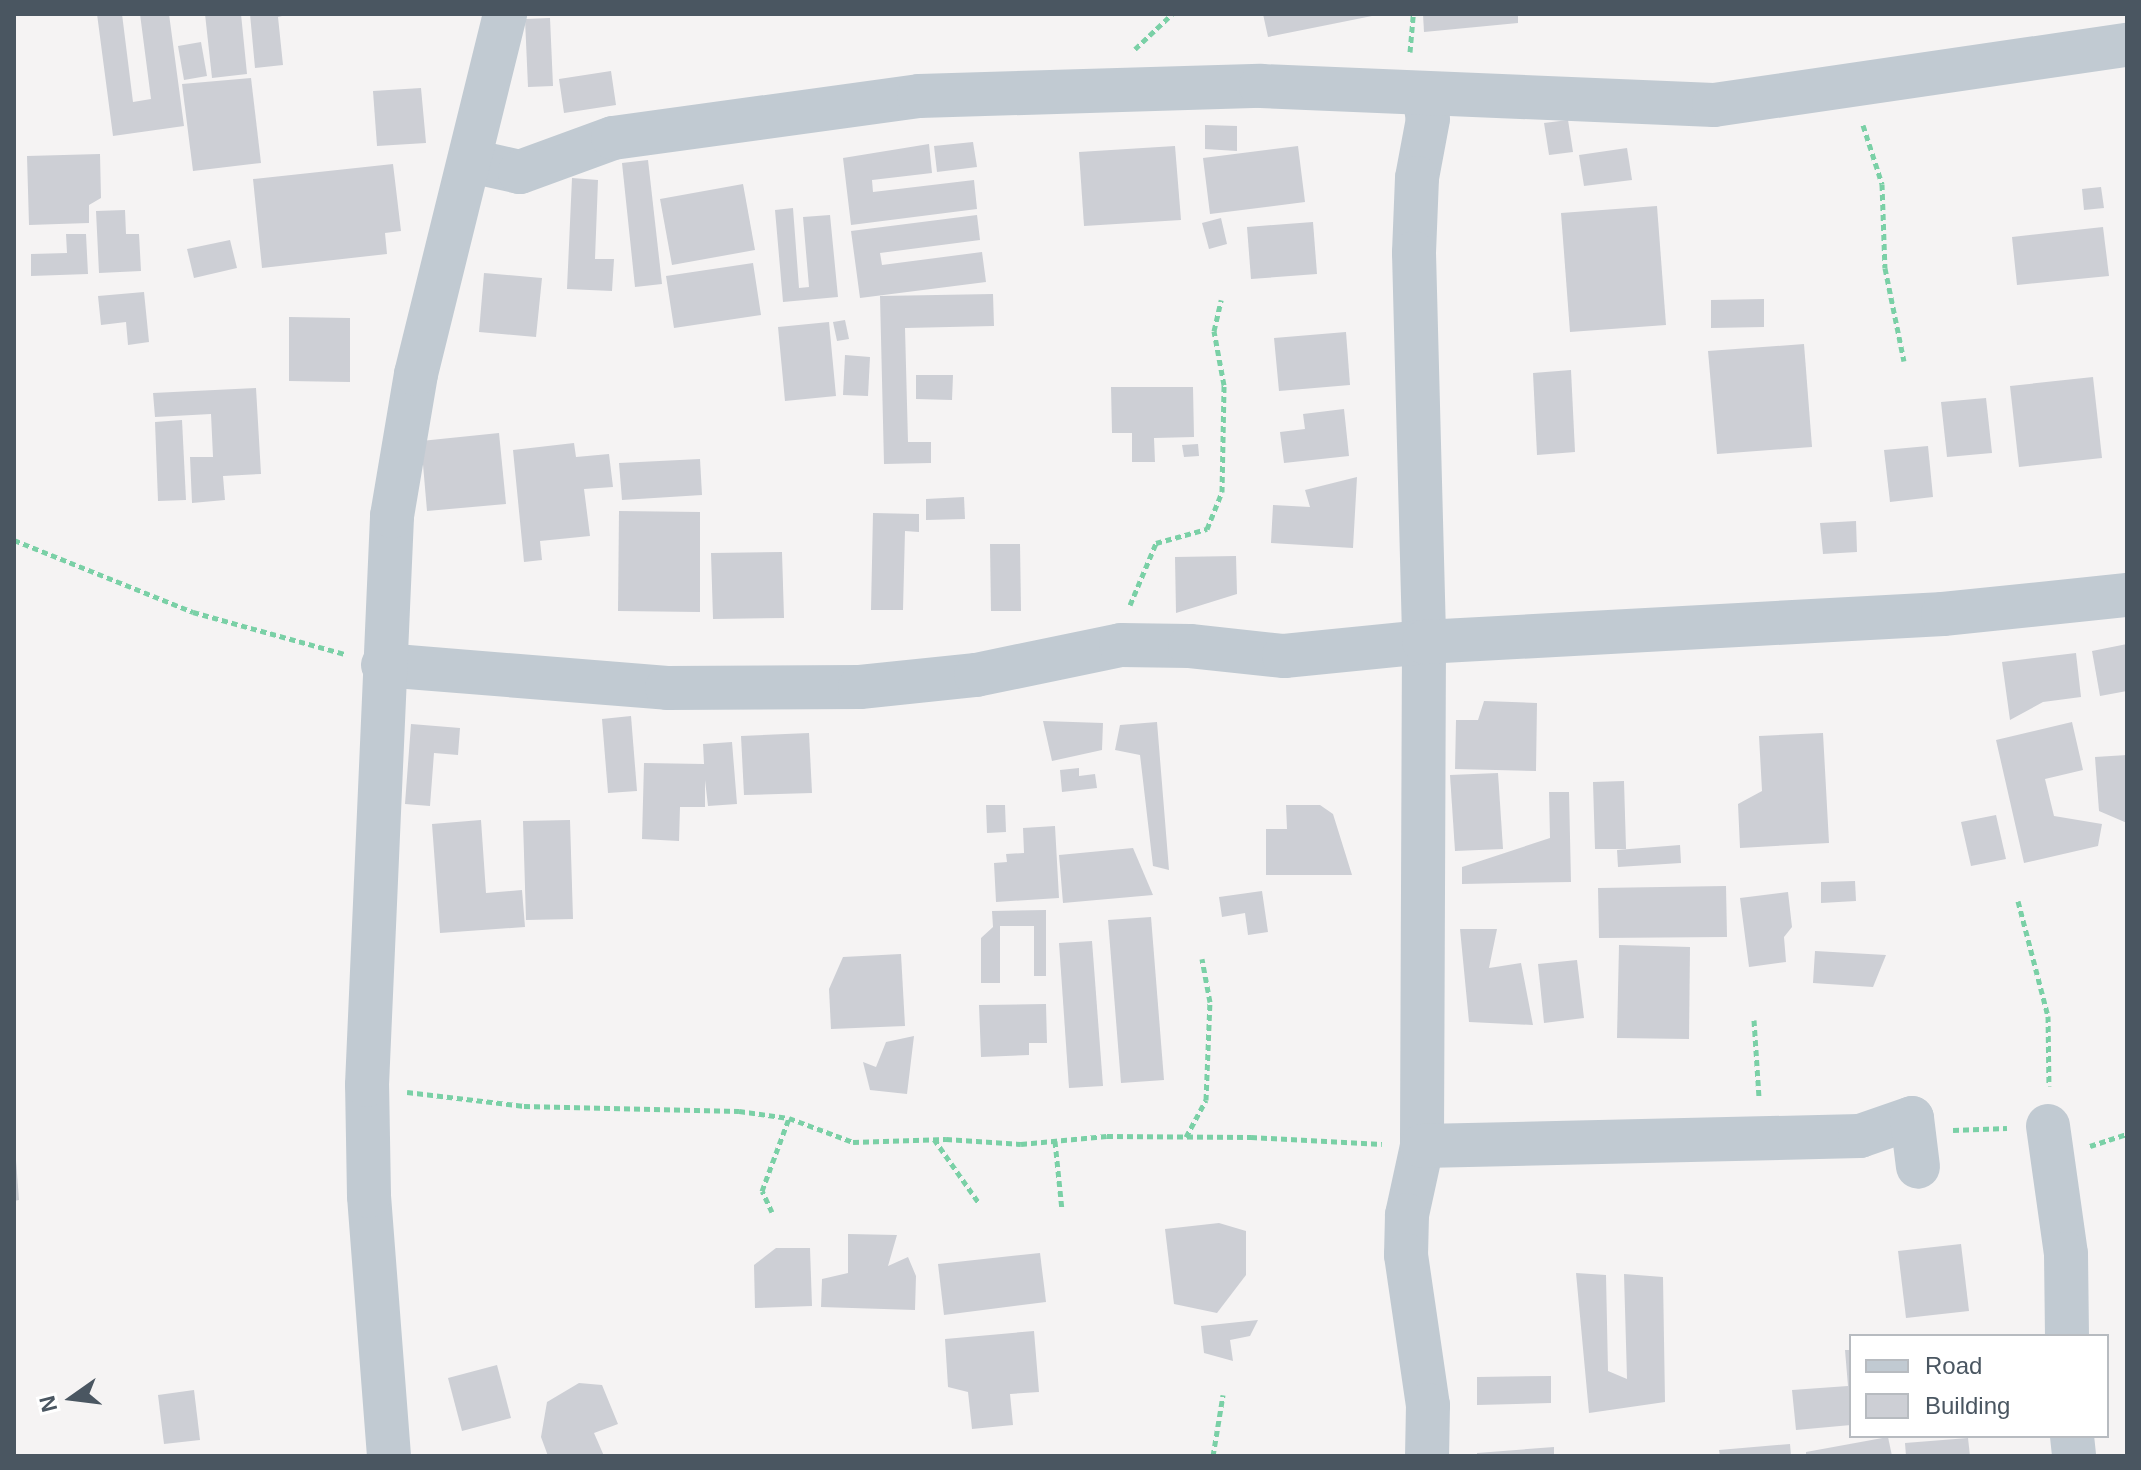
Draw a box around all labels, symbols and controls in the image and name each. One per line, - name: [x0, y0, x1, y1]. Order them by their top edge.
- legend: [1849, 1334, 2109, 1438]
- text: Road: [1925, 1352, 1982, 1379]
- north arrow: [32, 1358, 112, 1438]
- text: Building: [1925, 1392, 2010, 1419]
- text: N: [34, 1393, 62, 1415]

